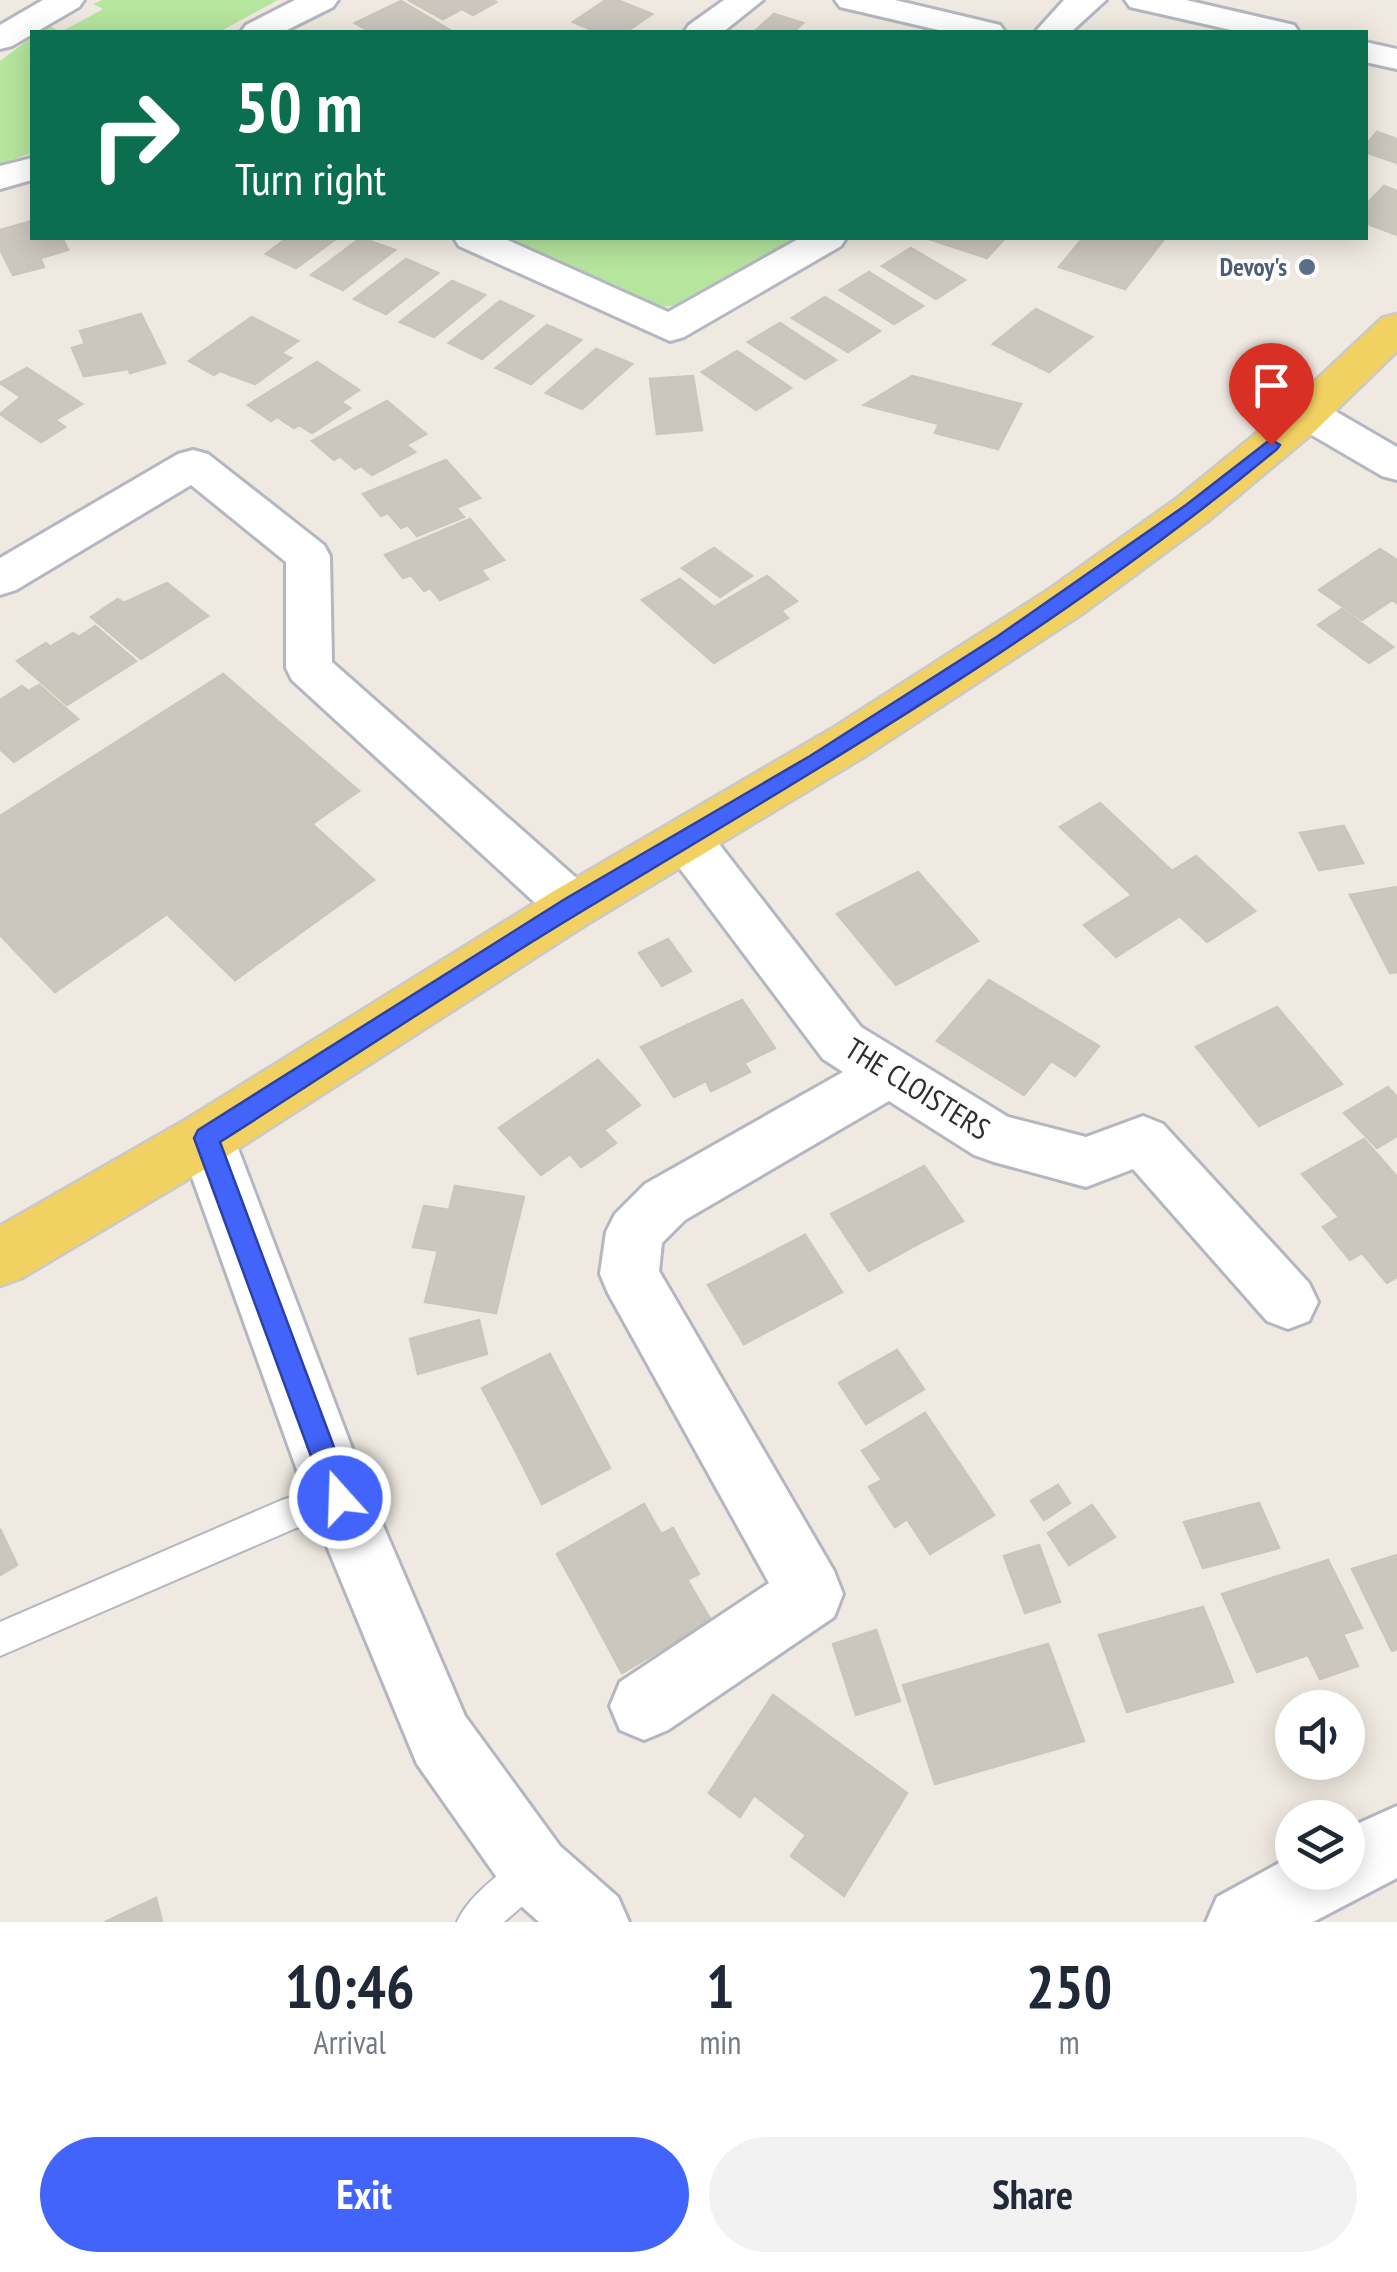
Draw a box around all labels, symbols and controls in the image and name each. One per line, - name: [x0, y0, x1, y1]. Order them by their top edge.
- text: 50 m: [235, 61, 363, 151]
- icon: right: [70, 70, 200, 200]
- text: Turn right: [235, 149, 386, 207]
- place label: Devoy's: [1220, 251, 1287, 283]
- marker: Devoy's: [1296, 256, 1318, 278]
- pin: [1229, 343, 1314, 446]
- icon: arrive: [1244, 358, 1299, 413]
- street label: THE CLOISTERS: [839, 1028, 997, 1148]
- position arrow: [288, 1446, 392, 1550]
- map controls: [1275, 1690, 1365, 1890]
- button: sound: [1275, 1690, 1365, 1780]
- button: layers: [1275, 1800, 1365, 1890]
- text: 10:46: [285, 1947, 415, 2025]
- text: 1: [706, 1947, 735, 2025]
- text: 250: [1026, 1947, 1112, 2025]
- text: Arrival: [314, 2021, 386, 2063]
- text: min: [699, 2021, 741, 2063]
- text: m: [1059, 2021, 1080, 2063]
- button: Exit: [40, 2137, 689, 2252]
- button: Share: [709, 2137, 1357, 2252]

